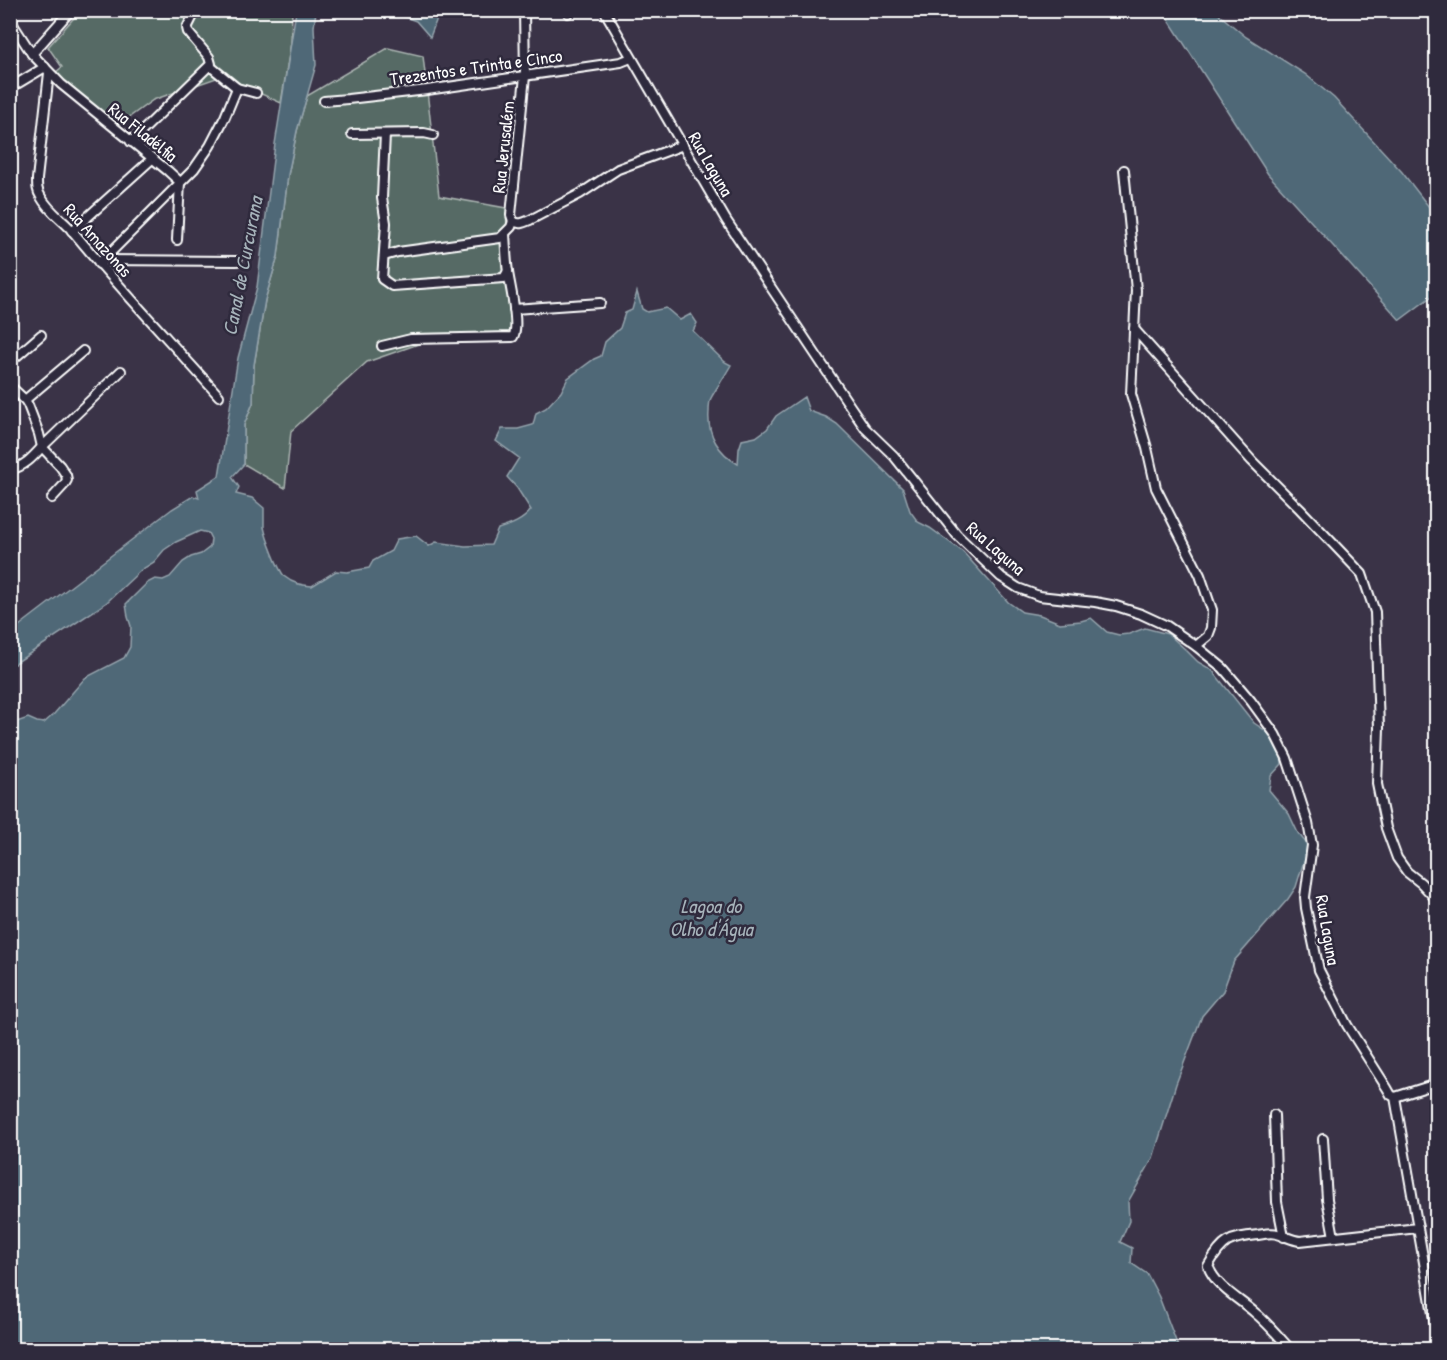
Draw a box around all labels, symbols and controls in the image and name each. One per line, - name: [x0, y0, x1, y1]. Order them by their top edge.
- street label: Trezentos e Trinta e Cinco: [388, 43, 564, 91]
- street label: Rua Filadélfia: [103, 96, 183, 168]
- street label: Rua Jerusalém: [486, 100, 520, 194]
- street label: Rua Laguna: [682, 127, 740, 201]
- water label: Canal de Curcurana: [215, 192, 269, 338]
- street label: Rua Amazonas: [58, 198, 138, 282]
- street label: Rua Laguna: [961, 515, 1031, 581]
- water label: Lagoa do Olho d'Água: [669, 892, 755, 943]
- street label: Rua Laguna: [1310, 893, 1346, 967]

